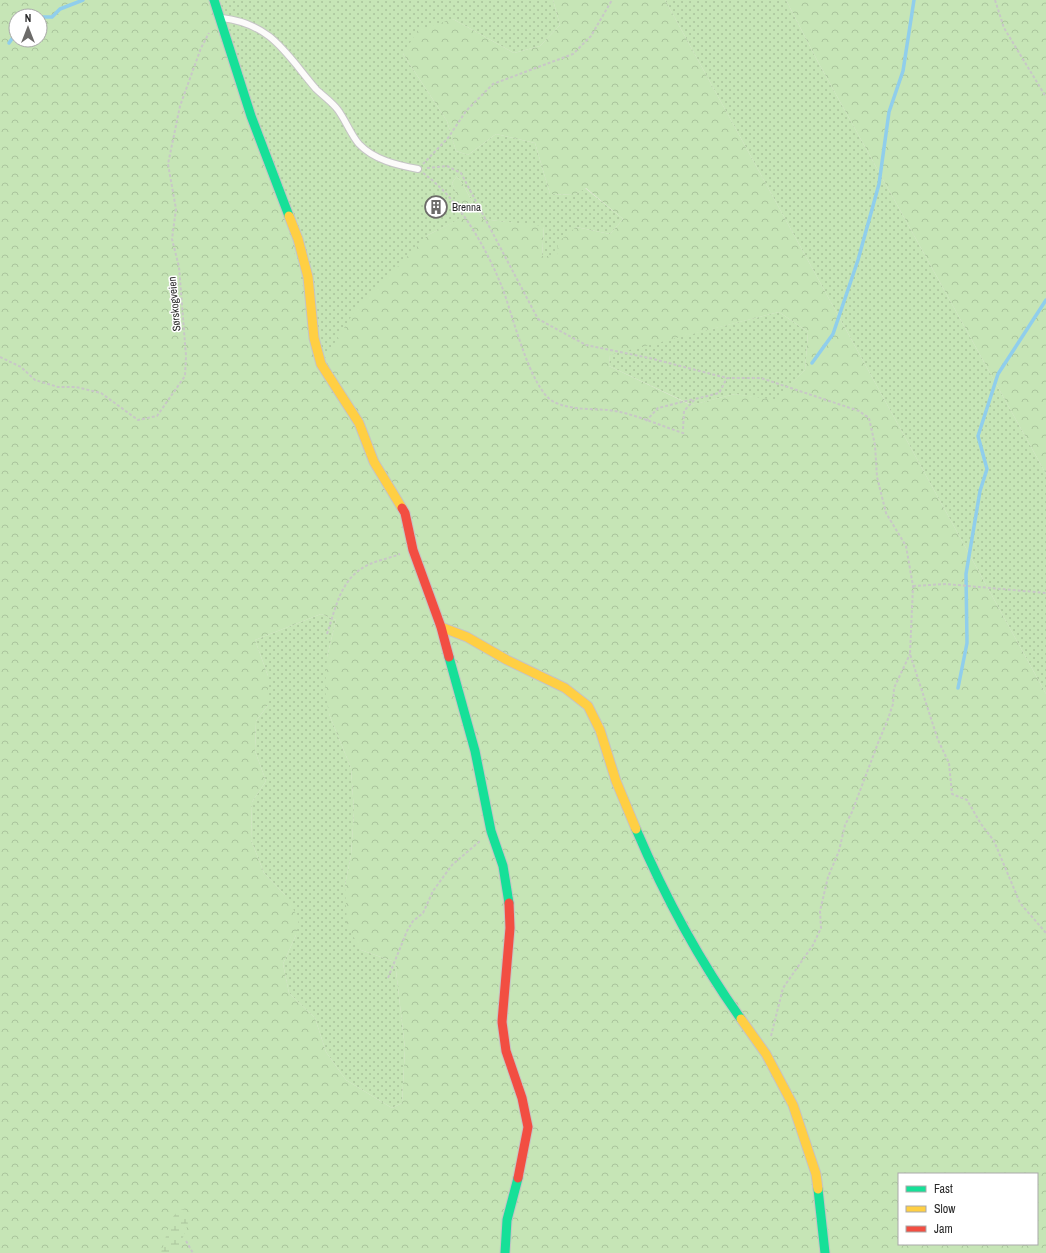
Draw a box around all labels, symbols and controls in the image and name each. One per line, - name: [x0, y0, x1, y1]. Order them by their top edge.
- north arrow: [8, 8, 48, 48]
- text: N: [25, 11, 31, 25]
- building icon: Brenna: [423, 194, 449, 220]
- place label: Brenna: [452, 200, 481, 214]
- street label: Sørskogveien: [165, 276, 183, 332]
- legend: [898, 1173, 1038, 1245]
- text: Fast: [934, 1181, 953, 1197]
- text: Slow: [934, 1201, 956, 1217]
- text: Jam: [934, 1221, 953, 1237]

